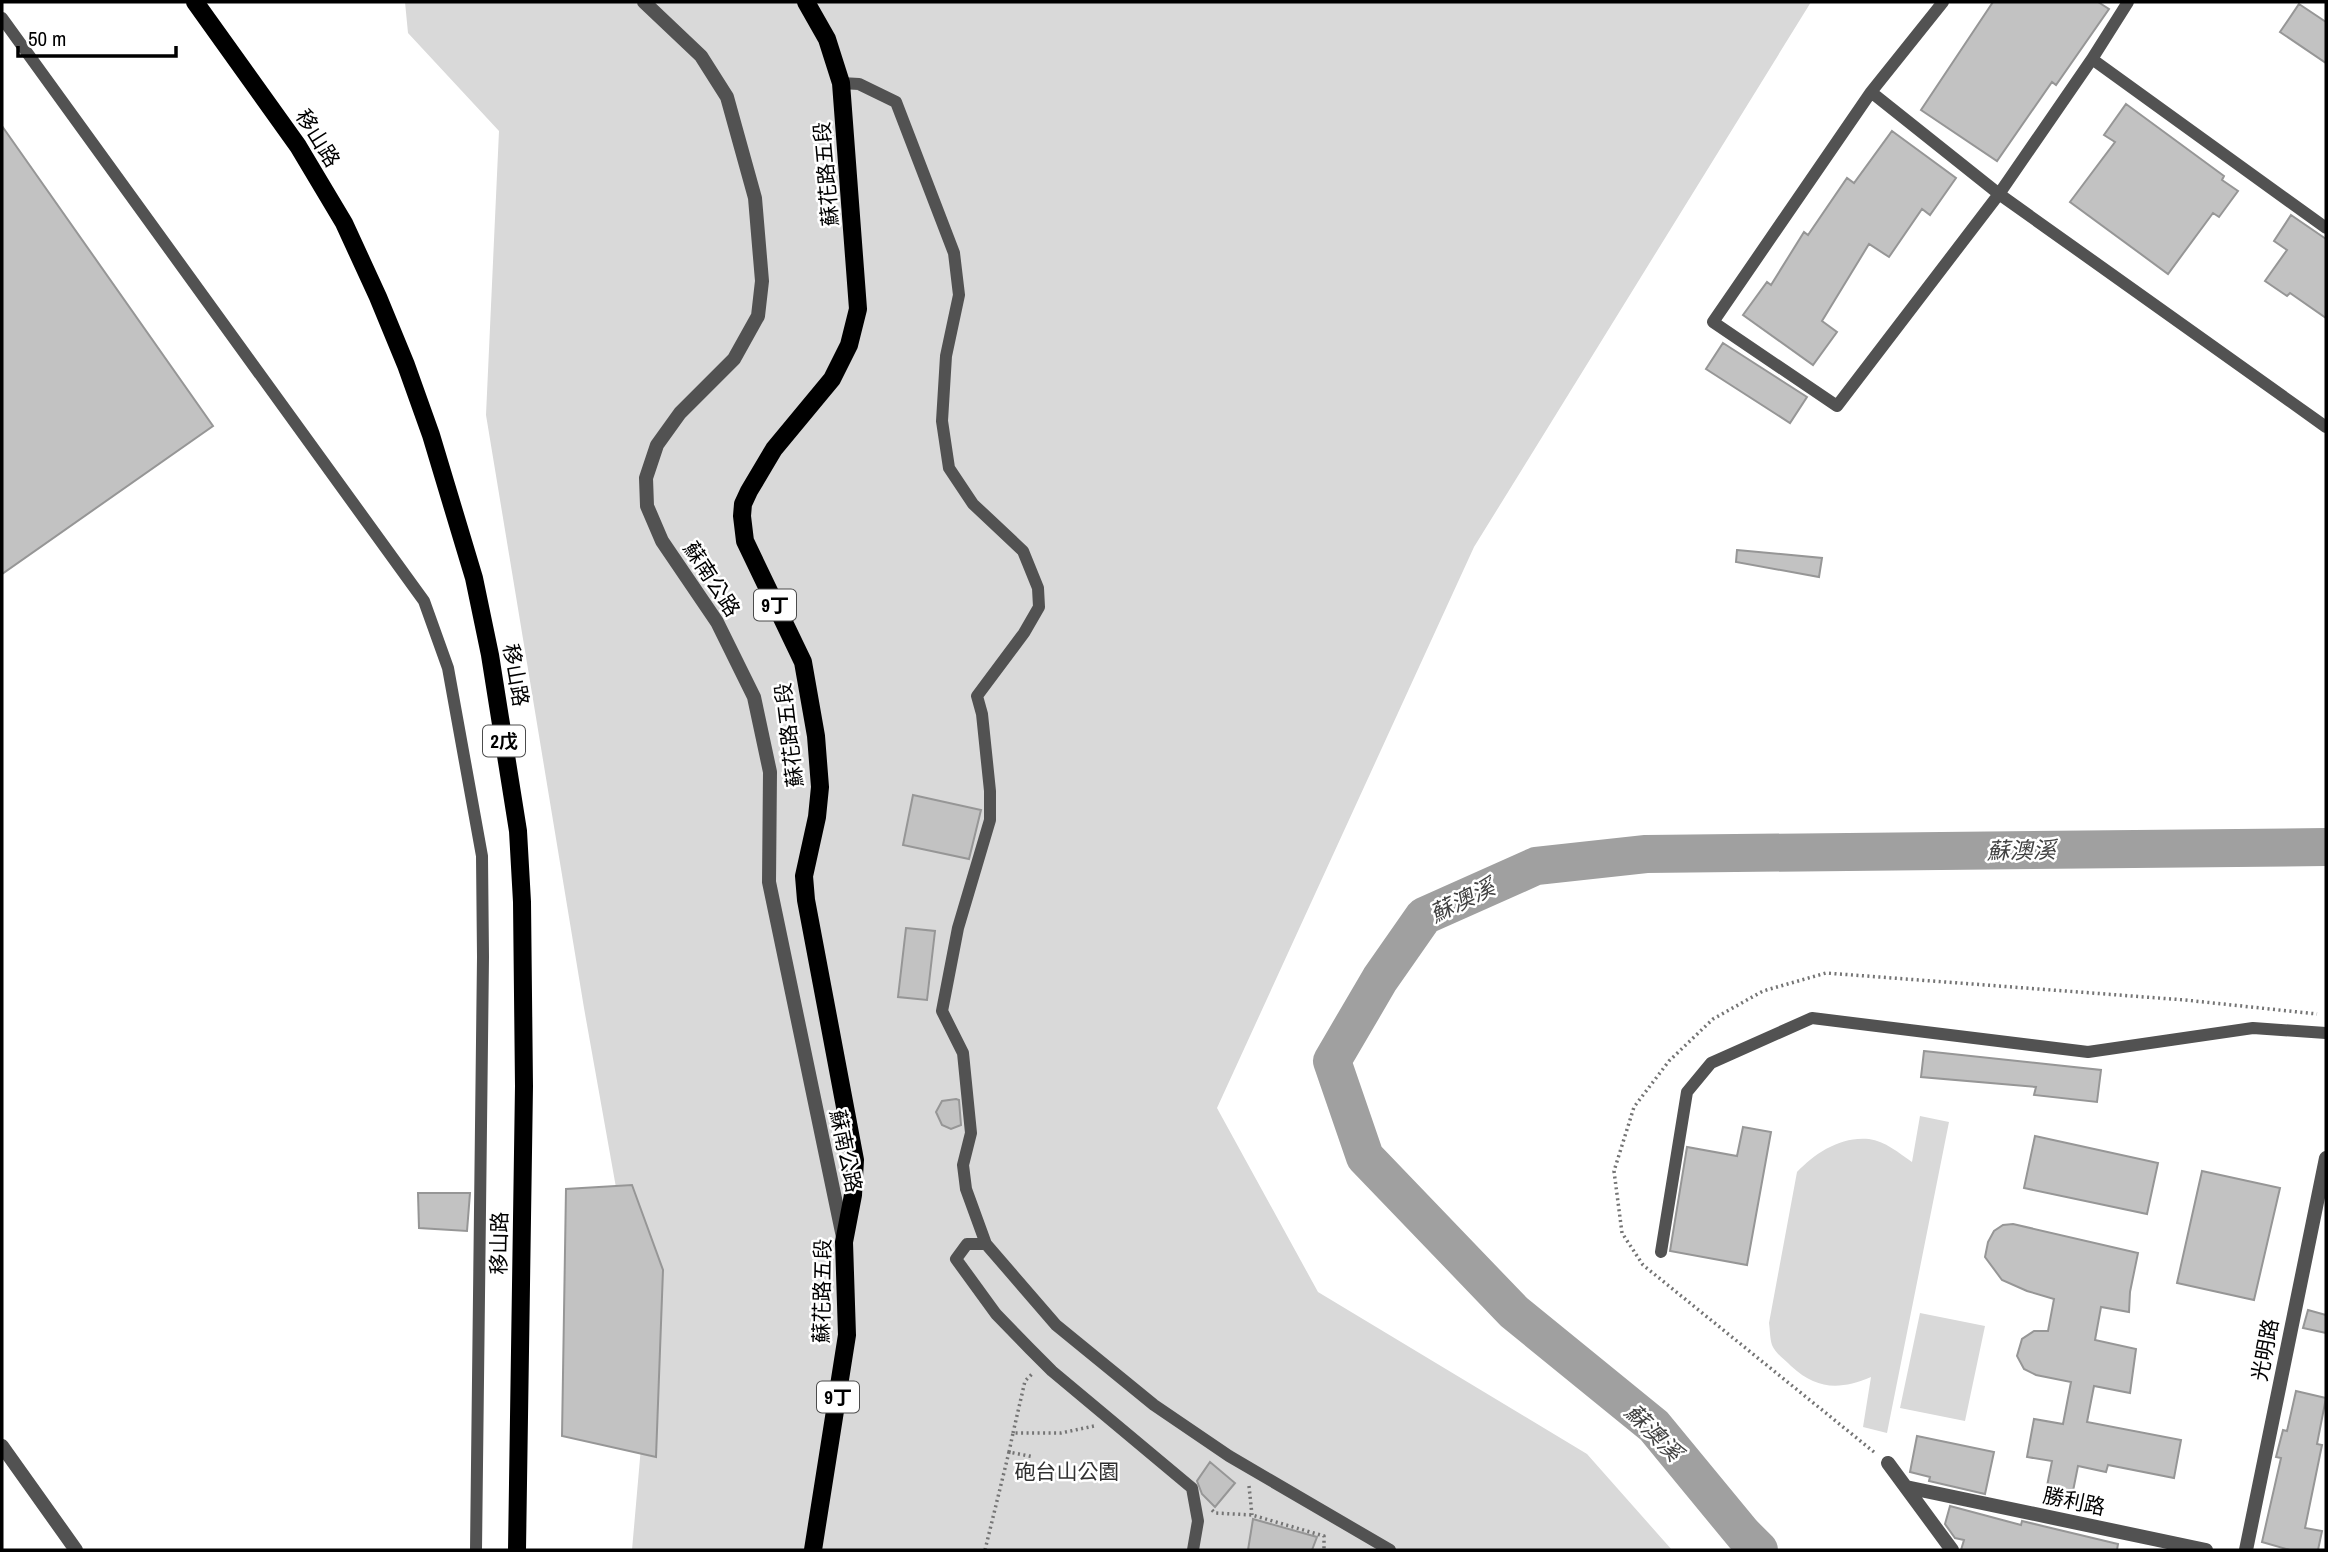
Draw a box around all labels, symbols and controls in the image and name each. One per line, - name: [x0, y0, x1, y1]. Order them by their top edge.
- scale bar: [18, 14, 175, 58]
- text: 50 m: [28, 24, 66, 53]
- street label: 移山路: [289, 104, 347, 172]
- street label: 蘇花路五段: [807, 120, 845, 228]
- street label: 蘇南公路: [677, 536, 747, 622]
- road number: 9丁: [754, 590, 796, 620]
- street label: 移山路: [496, 641, 536, 709]
- street label: 蘇花路五段: [768, 681, 810, 789]
- road number: 2戊: [483, 726, 525, 756]
- water label: 蘇澳溪: [1986, 834, 2059, 866]
- water label: 蘇澳溪: [1424, 870, 1502, 929]
- street label: 蘇南公路: [823, 1107, 869, 1195]
- street label: 移山路: [484, 1211, 514, 1275]
- street label: 蘇花路五段: [807, 1238, 837, 1344]
- street label: 光明路: [2245, 1316, 2285, 1384]
- road number: 9丁: [817, 1382, 859, 1413]
- water label: 蘇澳溪: [1619, 1397, 1691, 1469]
- park label: 砲台山公園: [1015, 1457, 1120, 1486]
- street label: 勝利路: [2040, 1480, 2108, 1522]

